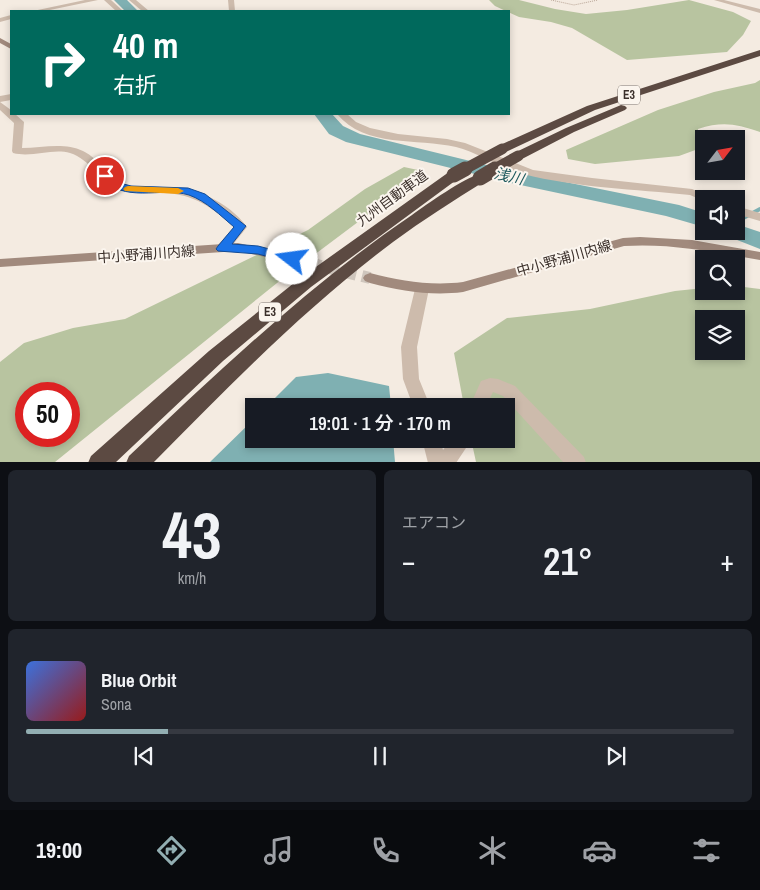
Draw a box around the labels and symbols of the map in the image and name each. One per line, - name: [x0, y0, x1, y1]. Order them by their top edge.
- road number: E3: [618, 86, 640, 104]
- north arrow: [695, 130, 745, 180]
- pin: [84, 155, 126, 197]
- water label: 浅川: [492, 162, 528, 190]
- street label: 九州自動車道: [353, 166, 431, 230]
- position arrow: [265, 232, 317, 284]
- street label: 中小野浦川内線: [514, 236, 614, 280]
- street label: 中小野浦川内線: [96, 242, 196, 266]
- road number: E3: [259, 302, 281, 322]
- speed limit sign: 50: [15, 382, 80, 447]

